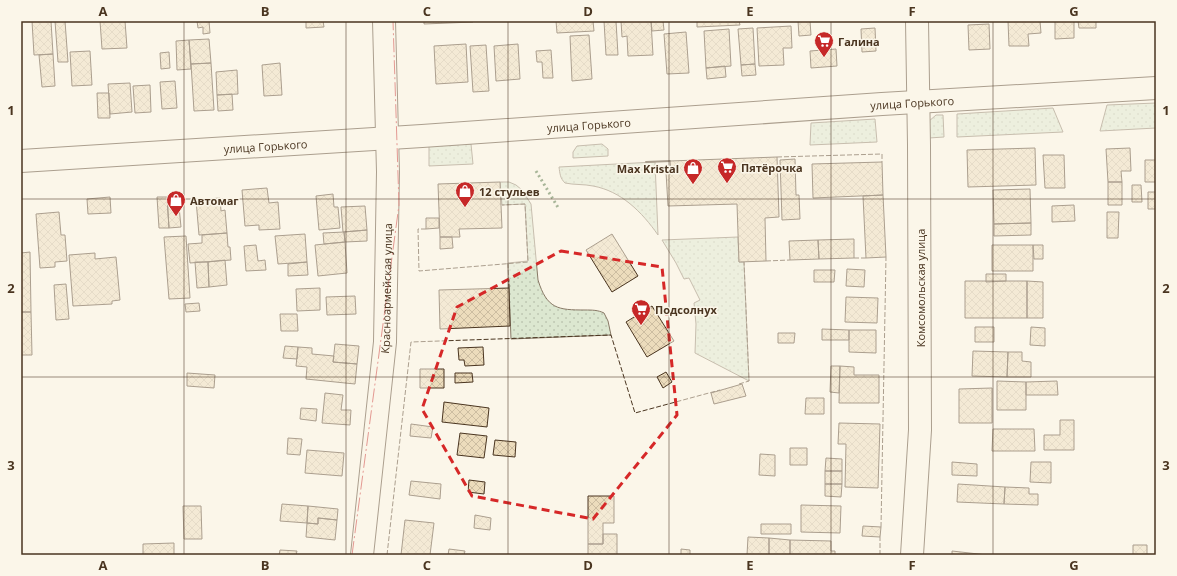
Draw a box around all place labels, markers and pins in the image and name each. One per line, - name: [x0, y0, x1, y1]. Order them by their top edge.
- supermarket icon: Галина: [813, 30, 835, 58]
- place label: Галина: [838, 34, 880, 49]
- supermarket icon: Пятёрочка: [716, 156, 738, 184]
- shop icon: Max Kristal: [682, 157, 704, 185]
- place label: Пятёрочка: [741, 160, 803, 175]
- place label: Max Kristal: [617, 161, 679, 176]
- shop icon: 12 стульев: [454, 180, 476, 208]
- place label: 12 стульев: [479, 184, 540, 199]
- shop icon: Автомаг: [165, 189, 187, 217]
- place label: Автомаг: [190, 193, 239, 208]
- supermarket icon: Подсолнух: [630, 298, 652, 326]
- place label: Подсолнух: [655, 302, 717, 317]

